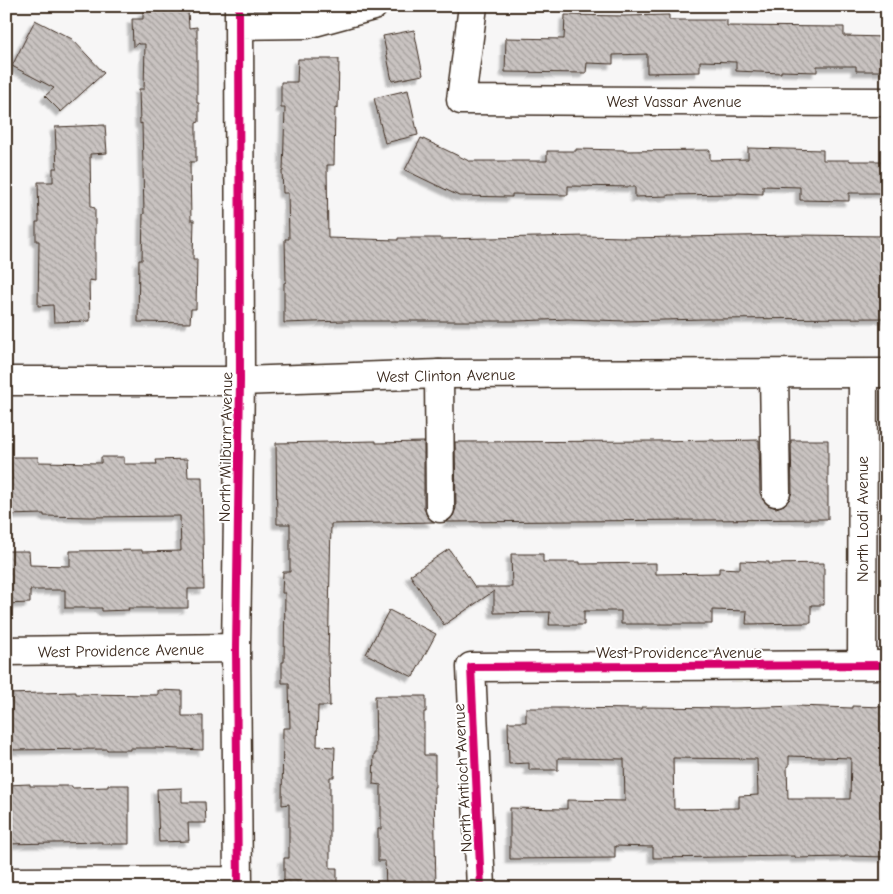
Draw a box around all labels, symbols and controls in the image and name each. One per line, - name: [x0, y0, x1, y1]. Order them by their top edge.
- street label: West Vassar Avenue: [606, 93, 742, 111]
- street label: West Clinton Avenue: [377, 366, 516, 386]
- street label: North Milburn Avenue: [216, 372, 236, 522]
- street label: North Lodi Avenue: [854, 456, 872, 582]
- street label: West Providence Avenue: [38, 641, 204, 661]
- street label: West Providence Avenue: [596, 644, 762, 662]
- street label: North Antioch Avenue: [450, 703, 476, 853]

